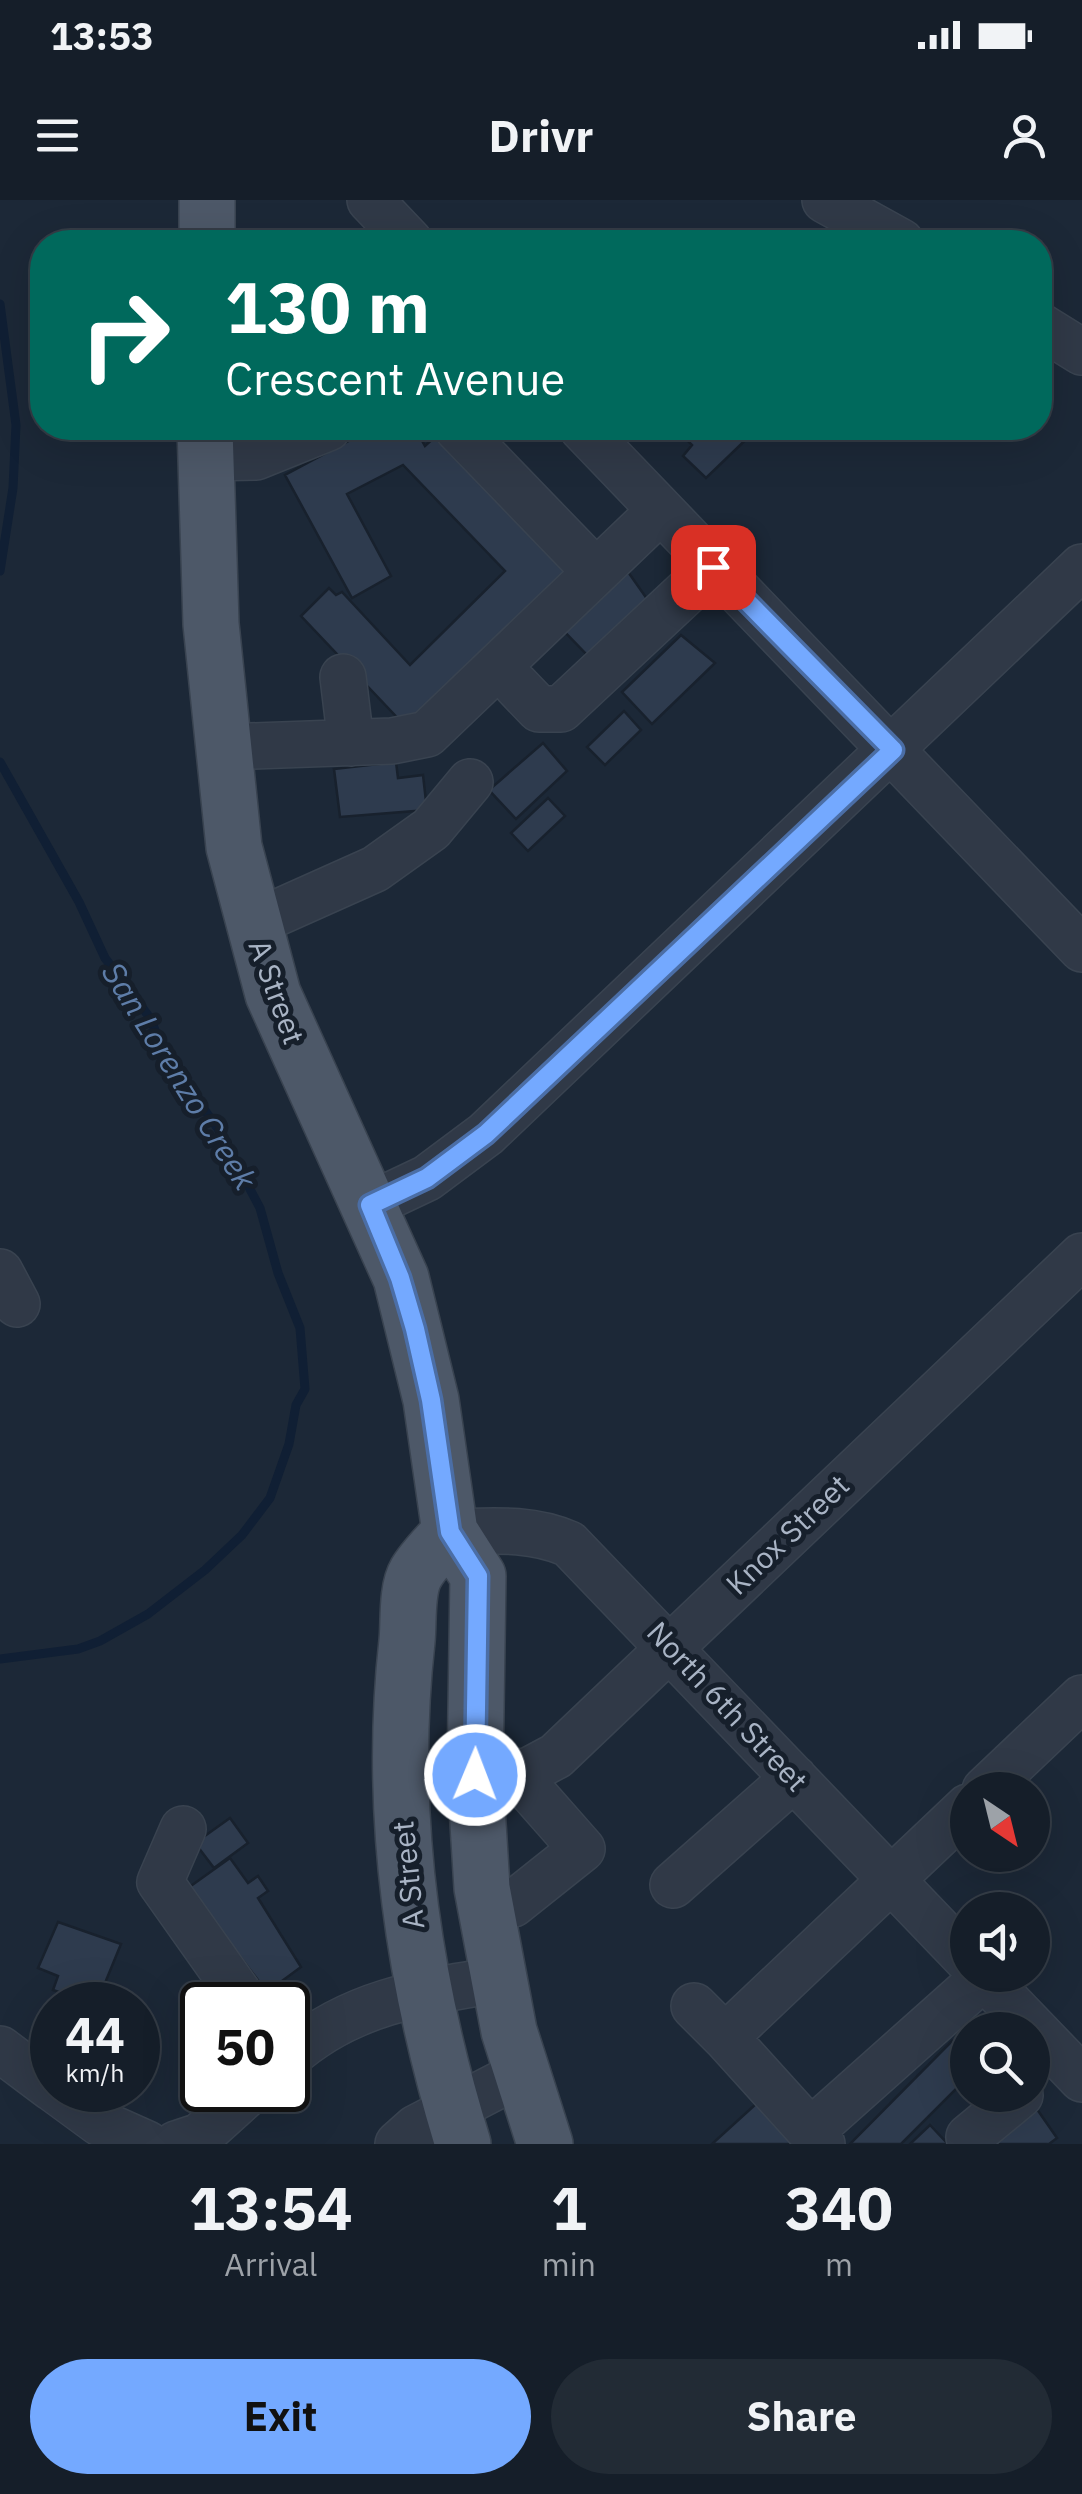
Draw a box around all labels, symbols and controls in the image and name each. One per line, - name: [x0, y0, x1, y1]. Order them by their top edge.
- text: 13:53: [50, 11, 154, 60]
- text: Drivr: [489, 106, 593, 164]
- icon: menu: [30, 108, 85, 163]
- icon: person: [997, 108, 1052, 163]
- text: 130 m: [225, 261, 430, 352]
- icon: right: [60, 270, 190, 400]
- text: Crescent Avenue: [225, 349, 565, 407]
- pin: [671, 525, 756, 610]
- icon: arrive: [686, 540, 741, 595]
- street label: A Street: [241, 934, 314, 1049]
- water label: San Lorenzo Creek: [93, 954, 267, 1198]
- street label: Knox Street: [717, 1465, 857, 1602]
- street label: North 6th Street: [639, 1613, 817, 1799]
- position arrow: [423, 1723, 527, 1827]
- north arrow: [950, 1772, 1050, 1872]
- map controls: [950, 1772, 1050, 2112]
- street label: A Street: [382, 1819, 433, 1931]
- button: sound: [950, 1892, 1050, 1992]
- speed limit sign: 50: [180, 1982, 310, 2112]
- text: 44: [65, 2002, 125, 2067]
- button: search: [950, 2012, 1050, 2112]
- text: km/h: [66, 2056, 124, 2089]
- text: 13:54: [189, 2168, 353, 2247]
- text: 1: [551, 2168, 587, 2247]
- text: 340: [785, 2168, 893, 2247]
- text: Arrival: [224, 2243, 318, 2285]
- text: min: [542, 2243, 596, 2285]
- text: m: [825, 2243, 853, 2285]
- button: Exit: [30, 2359, 531, 2474]
- button: Share: [551, 2359, 1052, 2474]

